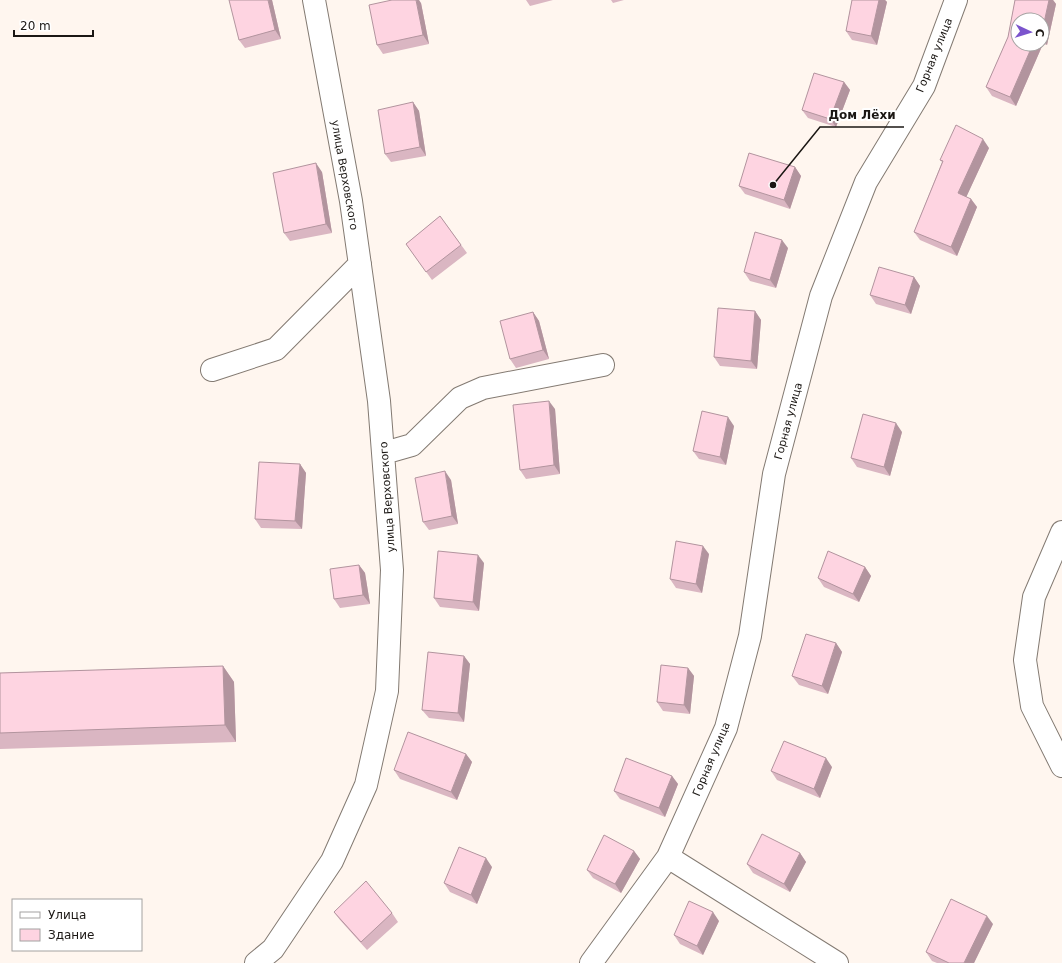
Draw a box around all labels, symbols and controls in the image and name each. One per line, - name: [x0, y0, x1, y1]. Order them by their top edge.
- scale bar: [14, 12, 93, 38]
- north arrow: [1010, 12, 1050, 52]
- street label: Горная улица: [914, 16, 955, 94]
- text: 20 m: [20, 19, 51, 33]
- text: С: [1033, 28, 1046, 37]
- callout: Дом Лёхи: [820, 103, 904, 127]
- text: Дом Лёхи: [828, 108, 896, 122]
- street label: улица Верховского: [328, 119, 361, 231]
- street label: Горная улица: [772, 381, 805, 461]
- street label: улица Верховского: [377, 441, 398, 553]
- street label: Горная улица: [690, 720, 733, 798]
- legend: [12, 899, 142, 951]
- text: Улица: [48, 908, 86, 922]
- text: Здание: [48, 928, 94, 942]

